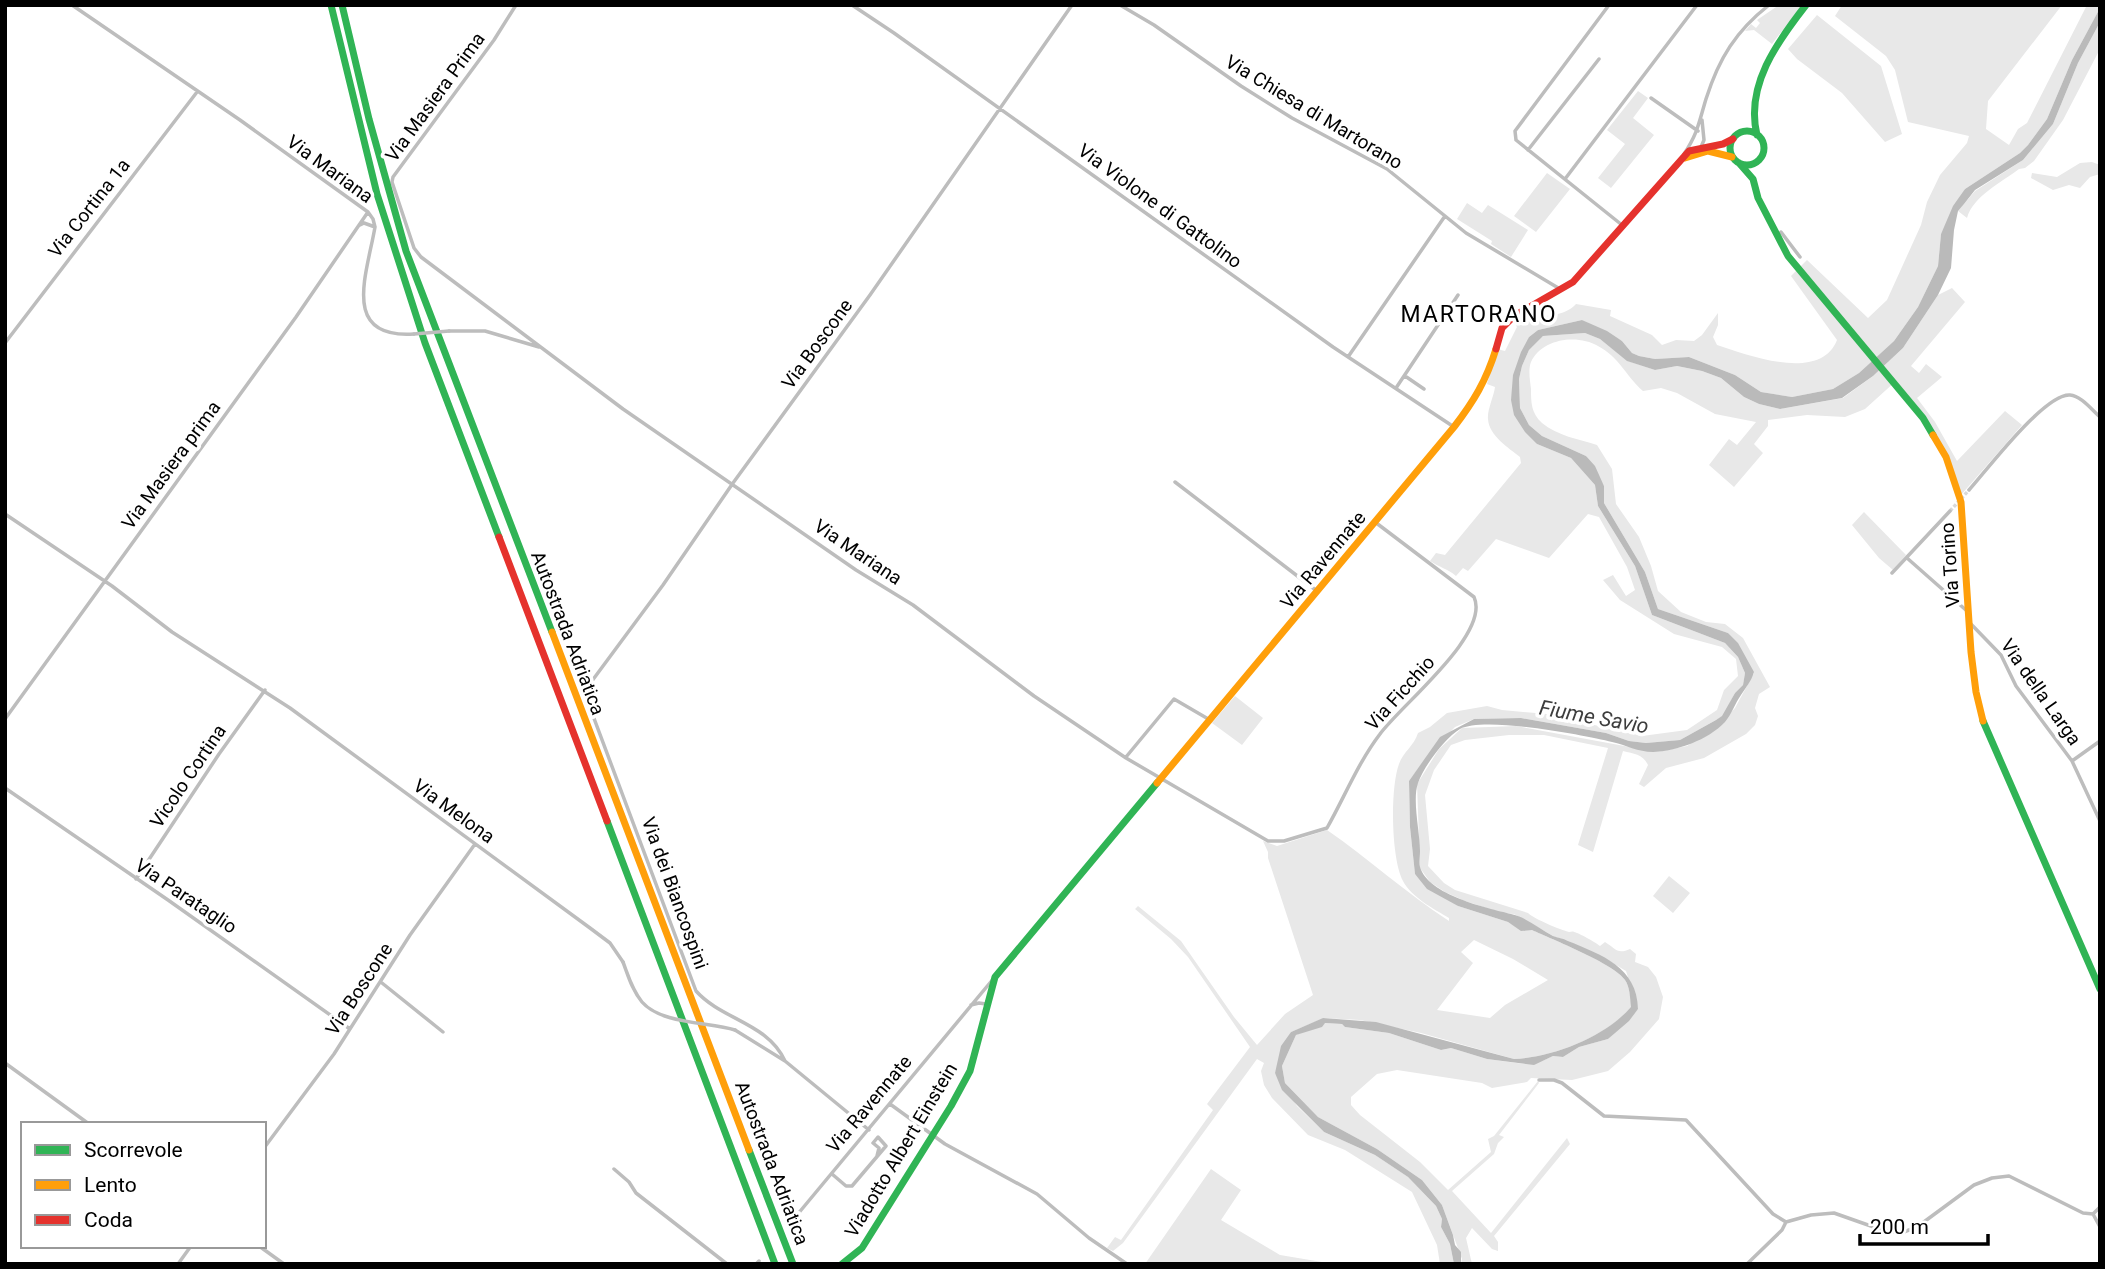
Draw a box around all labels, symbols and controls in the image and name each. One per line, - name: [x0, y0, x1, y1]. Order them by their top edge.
- street label: Via Masiera Prima: [380, 28, 490, 166]
- street label: Via Chiesa di Martorano: [1221, 50, 1407, 174]
- street label: Via Mariana: [282, 130, 378, 208]
- street label: Via Violone di Gattolino: [1074, 139, 1246, 273]
- street label: Via Cortina 1a: [43, 154, 135, 262]
- street label: Via Boscone: [777, 295, 857, 393]
- district label: MARTORANO: [1400, 301, 1558, 328]
- street label: Via Masiera prima: [117, 396, 225, 534]
- street label: Via Ravennate: [1275, 506, 1371, 614]
- street label: Via Mariana: [810, 514, 906, 590]
- street label: Via Torino: [1936, 522, 1964, 608]
- street label: Autostrada Adriatica: [526, 548, 610, 718]
- street label: Via della Larga: [1996, 634, 2086, 750]
- street label: Via Ficchio: [1360, 651, 1440, 735]
- water label: Fiume Savio: [1537, 696, 1651, 738]
- street label: Vicolo Cortina: [145, 720, 231, 832]
- street label: Via Melona: [409, 774, 499, 848]
- street label: Via dei Biancospini: [637, 814, 713, 972]
- street label: Via Parataglio: [131, 854, 241, 938]
- street label: Via Boscone: [321, 938, 397, 1040]
- street label: Via Ravennate: [821, 1050, 917, 1158]
- street label: Viadotto Albert Einstein: [840, 1059, 962, 1241]
- street label: Autostrada Adriatica: [730, 1078, 814, 1248]
- legend: [21, 1122, 266, 1248]
- text: Scorrevole: [84, 1138, 183, 1162]
- text: Lento: [84, 1173, 137, 1197]
- scale bar: [1860, 1202, 1988, 1246]
- text: Coda: [84, 1208, 133, 1232]
- text: 200 m: [1870, 1215, 1929, 1239]

